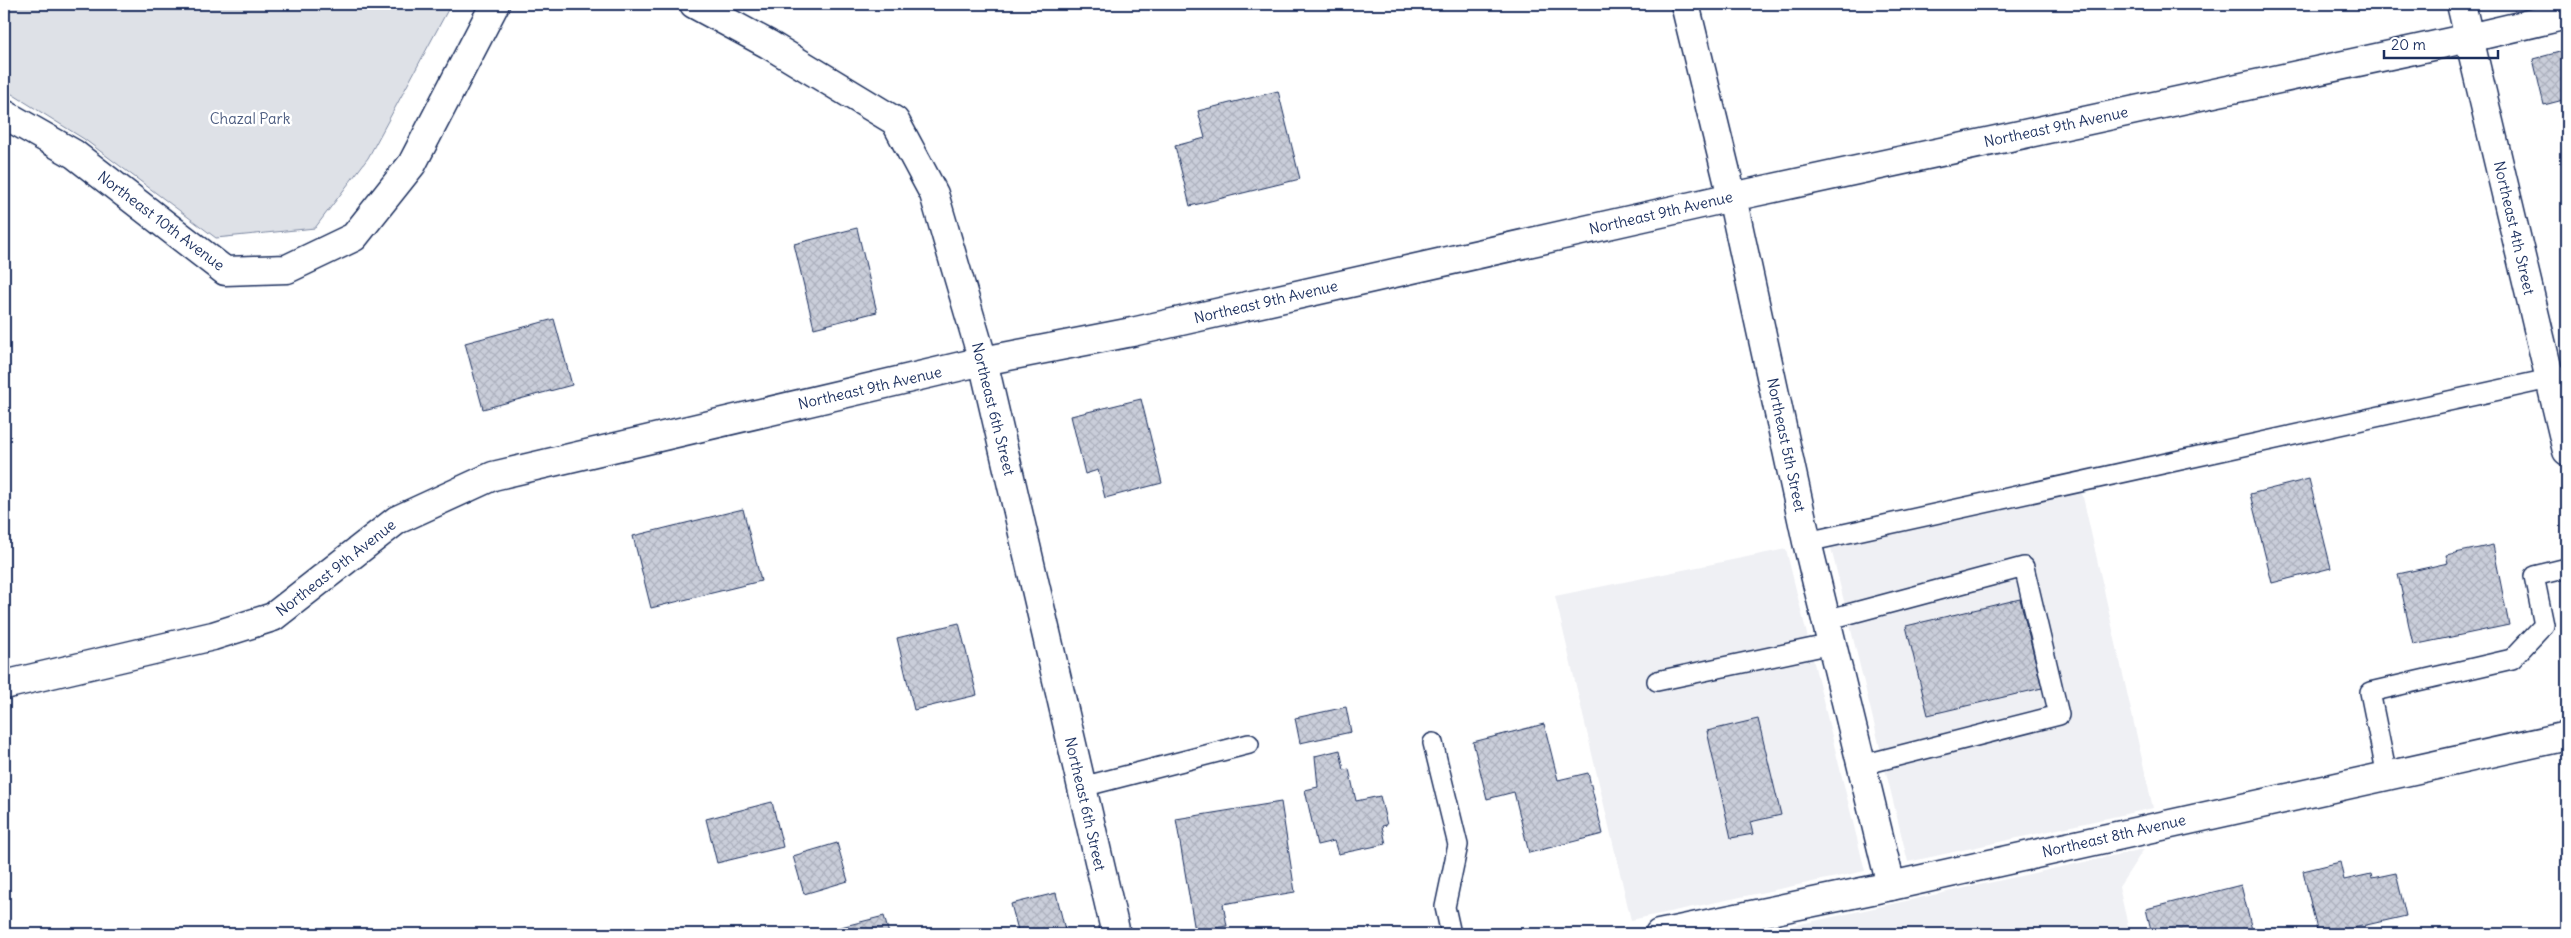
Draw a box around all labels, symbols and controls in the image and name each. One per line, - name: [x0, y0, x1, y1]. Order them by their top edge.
- scale bar: [2384, 28, 2497, 60]
- text: 20 m: [2391, 35, 2426, 54]
- street label: Northeast 9th Avenue: [1982, 102, 2130, 151]
- park label: Chazal Park: [210, 109, 291, 128]
- street label: Northeast 4th Street: [2490, 159, 2539, 297]
- street label: Northeast 10th Avenue: [94, 167, 229, 275]
- street label: Northeast 9th Avenue: [1587, 187, 1735, 238]
- street label: Northeast 9th Avenue: [1192, 276, 1340, 327]
- street label: Northeast 6th Street: [968, 340, 1019, 477]
- street label: Northeast 9th Avenue: [796, 362, 944, 413]
- street label: Northeast 5th Street: [1763, 376, 1810, 514]
- street label: Northeast 9th Avenue: [272, 515, 399, 620]
- street label: Northeast 6th Street: [1061, 735, 1110, 873]
- street label: Northeast 8th Avenue: [2040, 810, 2188, 861]

